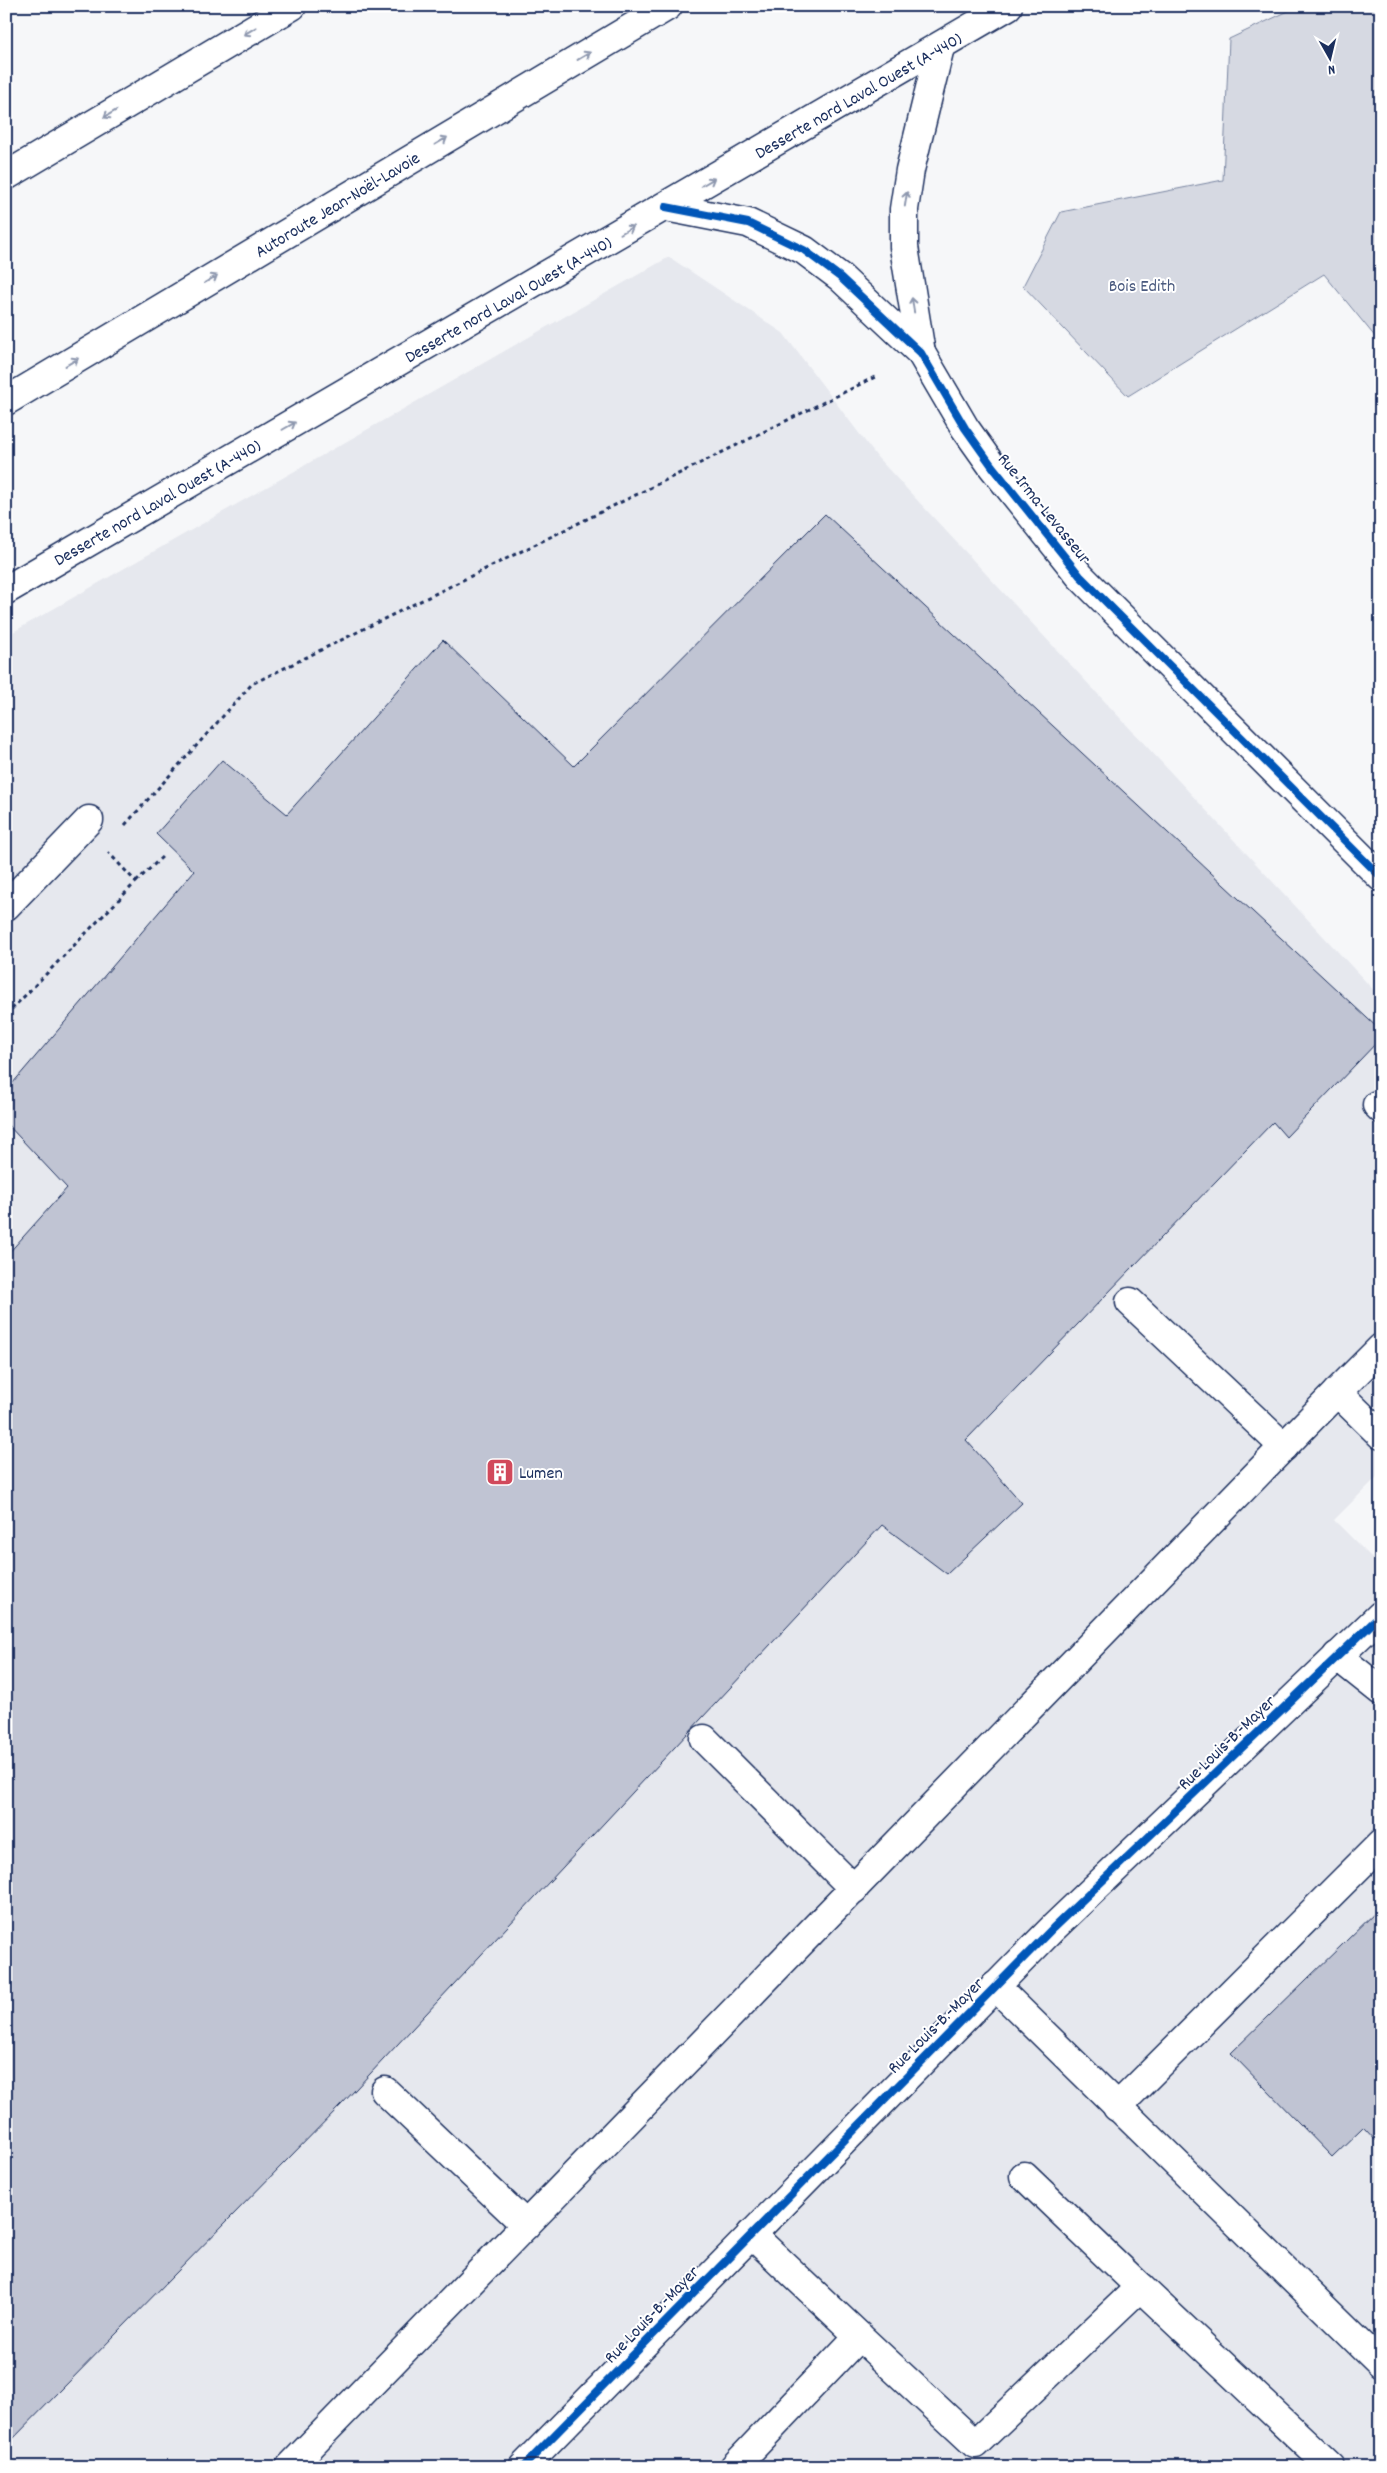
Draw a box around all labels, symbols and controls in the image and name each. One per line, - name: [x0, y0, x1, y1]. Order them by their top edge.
- one-way arrow: [244, 27, 258, 37]
- street label: Desserte nord Laval Ouest (A-440): [751, 27, 967, 167]
- north arrow: [1304, 32, 1354, 82]
- one-way arrow: [576, 51, 590, 61]
- text: N: [1327, 59, 1336, 79]
- one-way arrow: [104, 110, 118, 120]
- one-way arrow: [434, 136, 448, 146]
- street label: Autoroute Jean-Noël-Lavoie: [251, 147, 426, 265]
- one-way arrow: [701, 177, 715, 187]
- one-way arrow: [901, 191, 911, 207]
- one-way arrow: [619, 224, 633, 234]
- street label: Desserte nord Laval Ouest (A-440): [401, 231, 617, 371]
- one-way arrow: [204, 273, 218, 283]
- park label: Bois Edith: [1109, 275, 1175, 300]
- one-way arrow: [908, 298, 918, 314]
- one-way arrow: [64, 357, 78, 367]
- one-way arrow: [282, 420, 296, 430]
- street label: Desserte nord Laval Ouest (A-440): [50, 434, 266, 574]
- street label: Rue Irma-Levasseur: [990, 449, 1096, 571]
- building icon: Lumen: [485, 1457, 515, 1487]
- place label: Lumen: [519, 1462, 563, 1487]
- street label: Rue Louis-B.-Mayer: [1173, 1690, 1282, 1797]
- street label: Rue Louis-B.-Mayer: [883, 1973, 991, 2081]
- street label: Rue Louis-B.-Mayer: [600, 2261, 706, 2370]

